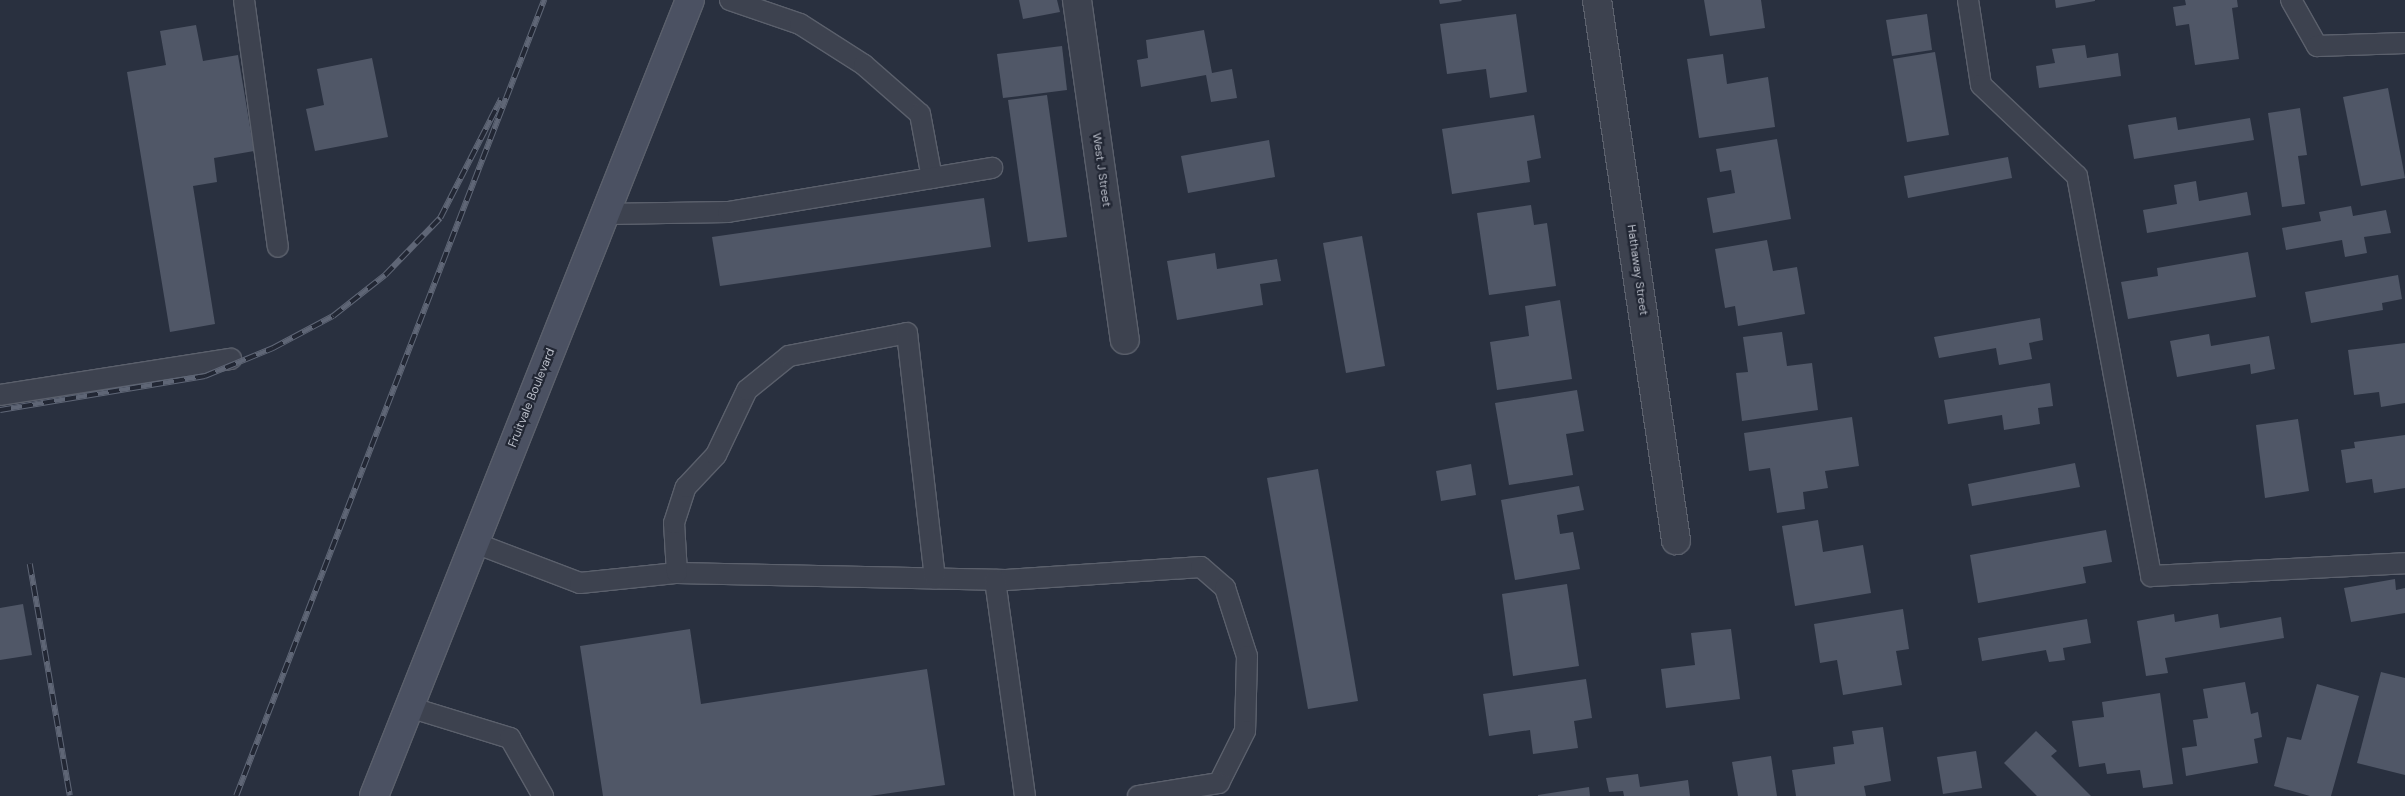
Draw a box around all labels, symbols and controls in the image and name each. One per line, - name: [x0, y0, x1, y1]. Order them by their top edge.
- street label: West J Street: [1089, 132, 1113, 208]
- street label: Hathaway Street: [1623, 224, 1651, 316]
- street label: Fruitvale Boulevard: [506, 346, 558, 450]

